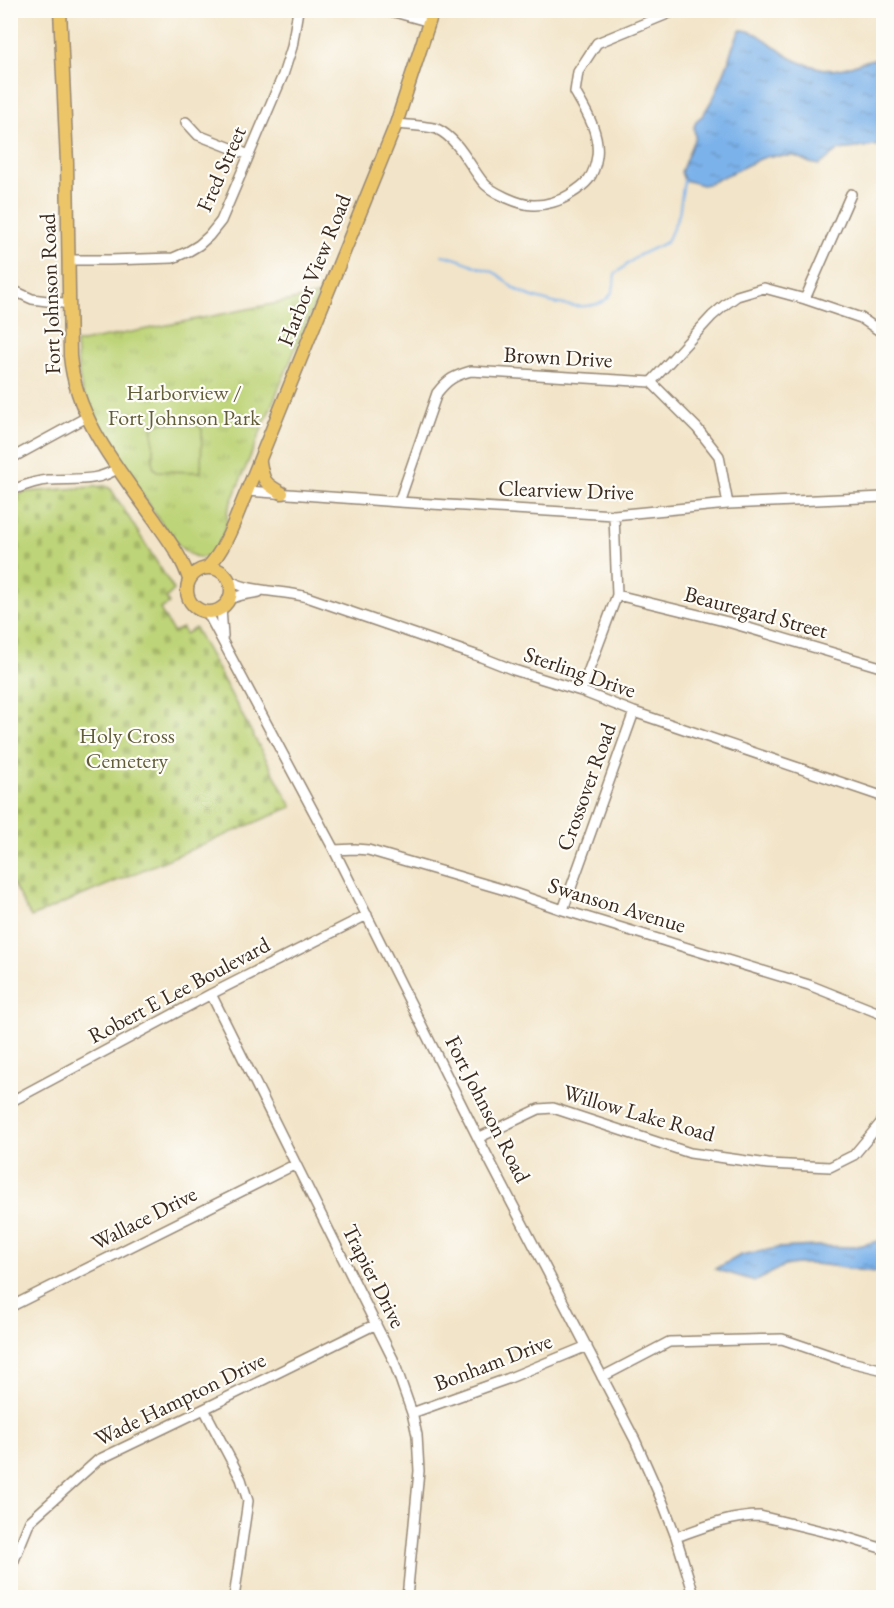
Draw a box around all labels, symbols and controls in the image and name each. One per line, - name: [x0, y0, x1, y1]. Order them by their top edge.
- street label: Fred Street: [189, 122, 253, 216]
- street label: Harbor View Road: [270, 189, 358, 350]
- street label: Fort Johnson Road: [33, 212, 67, 375]
- street label: Brown Drive: [503, 340, 614, 374]
- park label: Harborview / Fort Johnson Park: [108, 378, 261, 432]
- street label: Clearview Drive: [498, 473, 635, 507]
- street label: Beauregard Street: [681, 579, 831, 645]
- street label: Sterling Drive: [520, 639, 640, 705]
- street label: Crossover Road: [549, 718, 623, 855]
- park label: Holy Cross Cemetery: [79, 721, 175, 775]
- street label: Swanson Avenue: [545, 870, 690, 940]
- street label: Robert E Lee Boulevard: [83, 929, 276, 1050]
- street label: Fort Johnson Road: [438, 1031, 538, 1188]
- street label: Willow Lake Road: [560, 1077, 719, 1149]
- street label: Wallace Drive: [86, 1179, 202, 1257]
- street label: Trapier Drive: [335, 1219, 413, 1333]
- street label: Bonham Drive: [430, 1326, 556, 1398]
- street label: Wade Hampton Drive: [90, 1345, 271, 1453]

